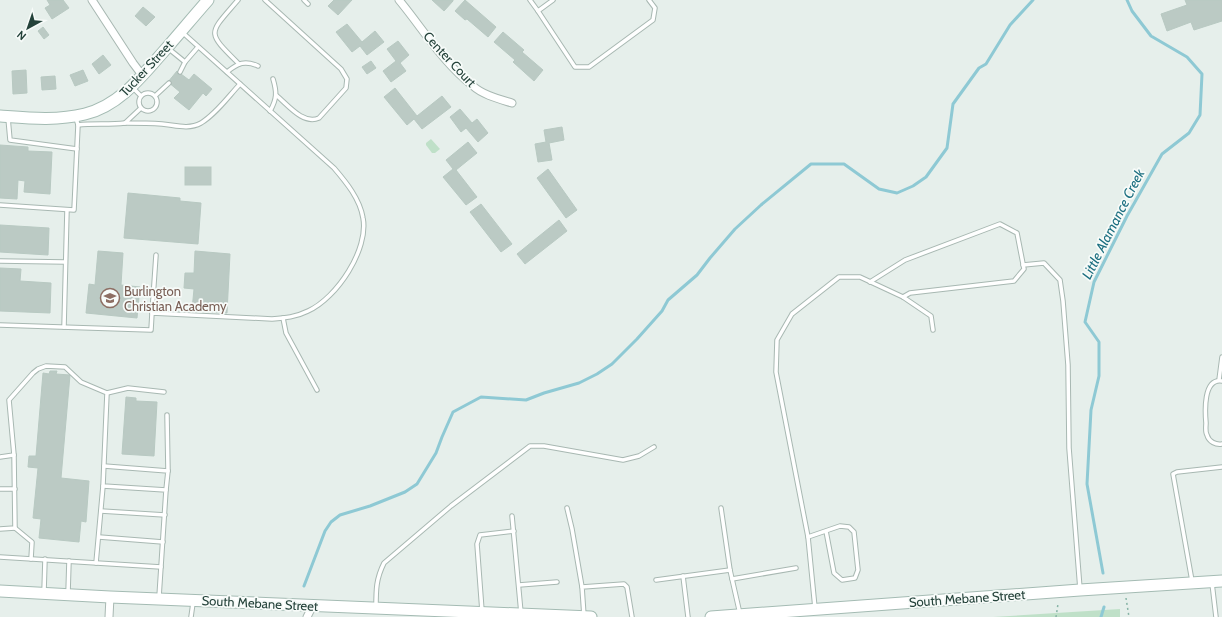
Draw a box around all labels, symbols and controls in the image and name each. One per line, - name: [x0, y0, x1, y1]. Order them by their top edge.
- north arrow: [8, 8, 48, 48]
- text: N: [14, 28, 29, 44]
- street label: Center Court: [420, 28, 480, 90]
- street label: Tucker Street: [116, 36, 177, 99]
- water label: Little Alamance Creek: [1077, 165, 1149, 282]
- place label: Burlington Christian Academy: [124, 283, 227, 314]
- school or university icon: Burlington Christian Academy: [99, 287, 121, 309]
- street label: South Mebane Street: [908, 586, 1026, 610]
- street label: South Mebane Street: [201, 592, 319, 614]

